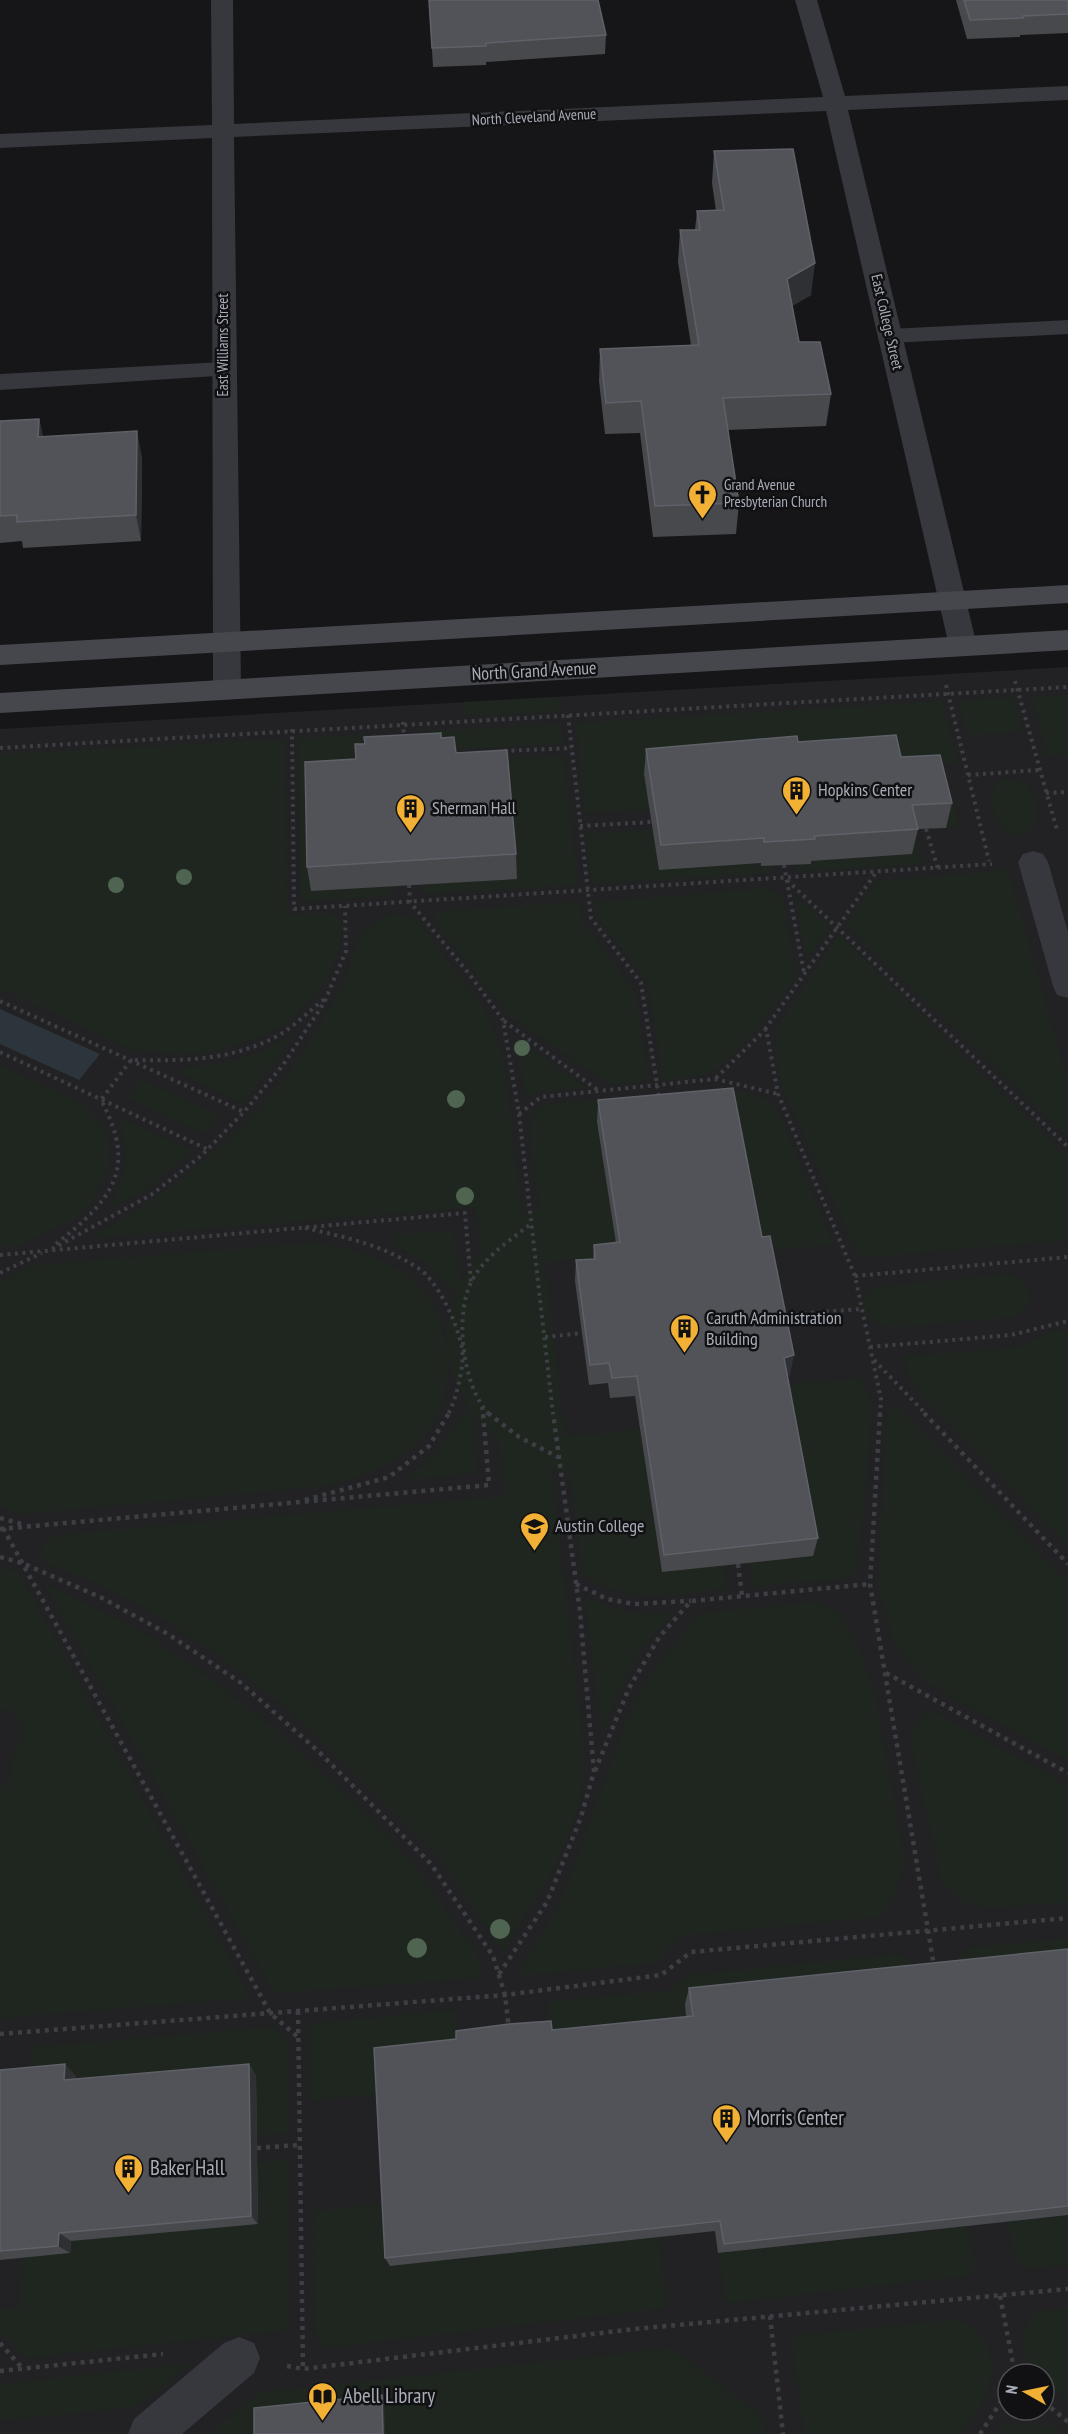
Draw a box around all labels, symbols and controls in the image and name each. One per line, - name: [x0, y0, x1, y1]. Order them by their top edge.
- street label: North Cleveland Avenue: [471, 104, 597, 129]
- street label: East College Street: [867, 272, 908, 372]
- street label: East Williams Street: [213, 293, 232, 397]
- place label: Grand Avenue Presbyterian Church: [724, 475, 827, 511]
- church icon: Grand Avenue Presbyterian Church: [687, 478, 719, 520]
- street label: North Grand Avenue: [471, 656, 597, 685]
- building icon: Hopkins Center: [781, 774, 813, 816]
- place label: Hopkins Center: [818, 778, 912, 801]
- building icon: Sherman Hall: [395, 792, 427, 834]
- place label: Sherman Hall: [432, 796, 517, 819]
- place label: Caruth Administration Building: [706, 1306, 842, 1350]
- building icon: Caruth Administration Building: [669, 1312, 701, 1354]
- school or university icon: Austin College: [518, 1510, 550, 1552]
- place label: Austin College: [555, 1514, 644, 1537]
- building icon: Morris Center: [710, 2102, 742, 2144]
- place label: Morris Center: [747, 2104, 844, 2131]
- building icon: Baker Hall: [113, 2152, 145, 2194]
- place label: Baker Hall: [150, 2154, 225, 2181]
- north arrow: [996, 2362, 1056, 2422]
- library icon: Abell Library: [306, 2380, 338, 2422]
- place label: Abell Library: [343, 2382, 435, 2409]
- text: N: [1001, 2384, 1022, 2395]

